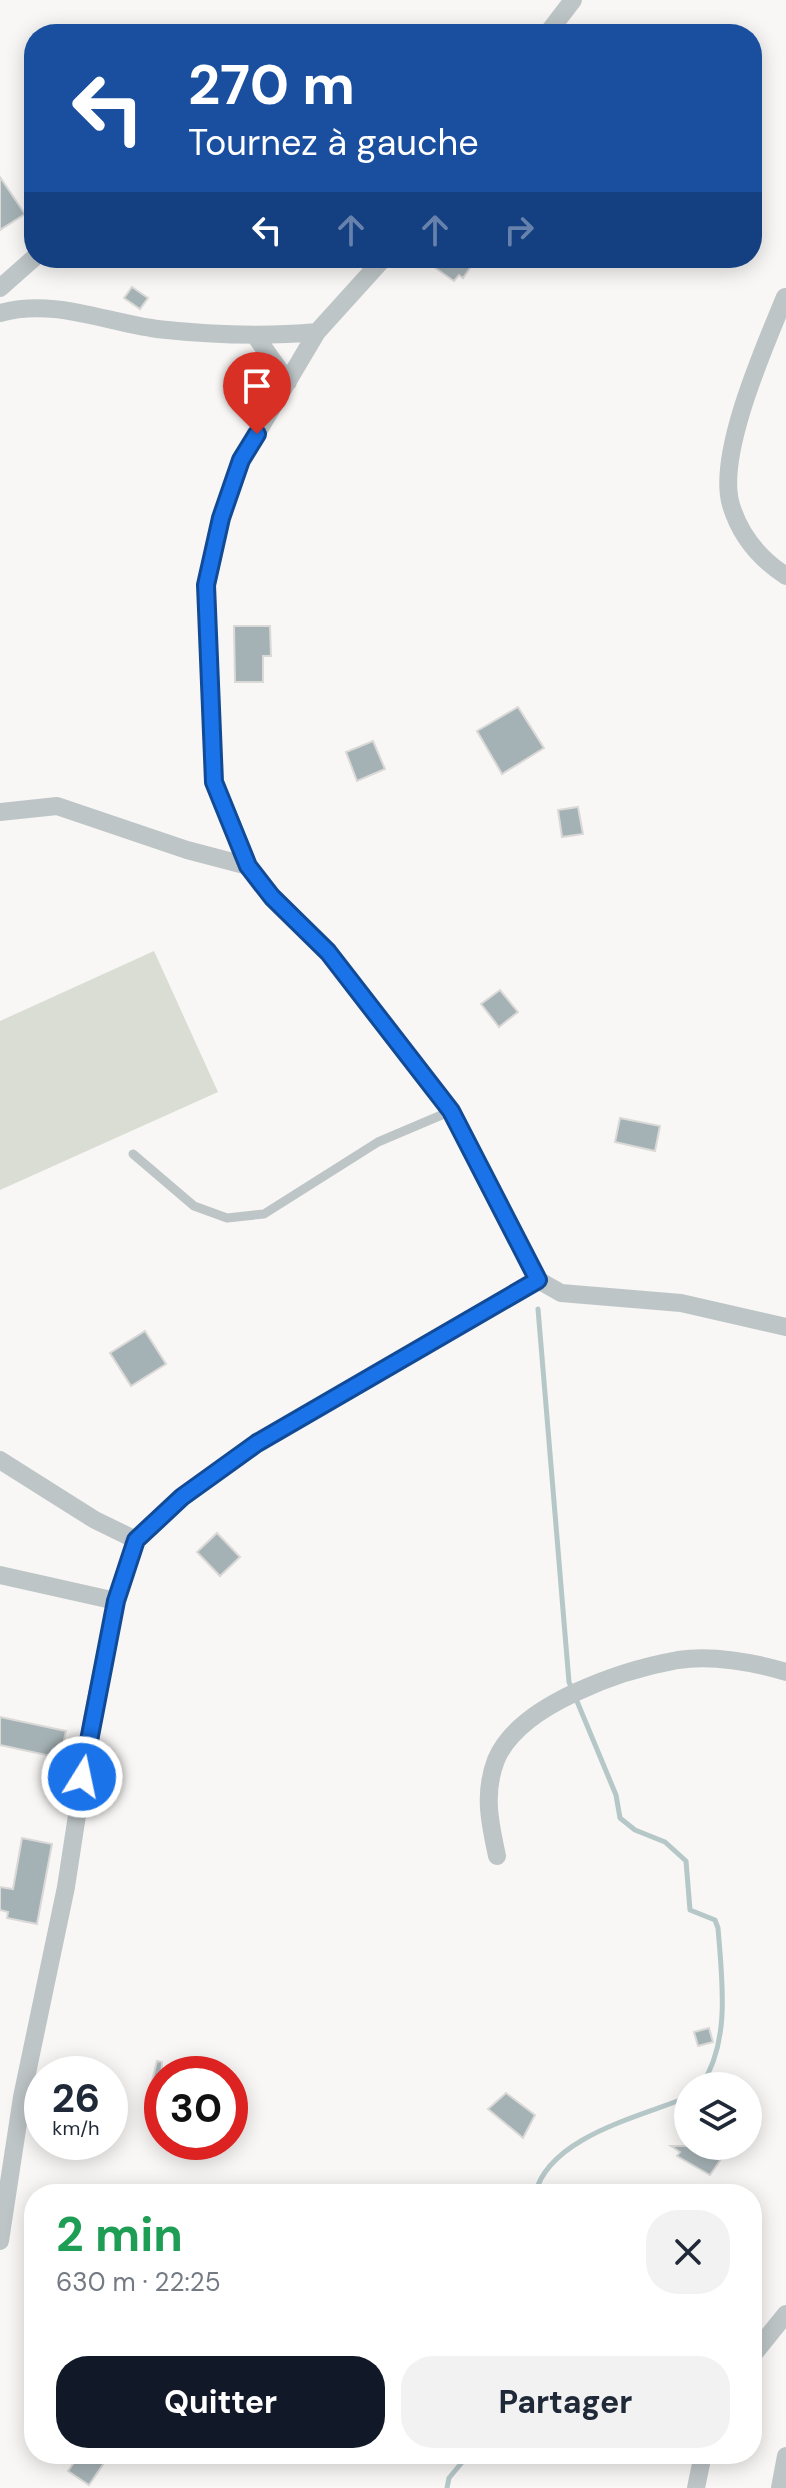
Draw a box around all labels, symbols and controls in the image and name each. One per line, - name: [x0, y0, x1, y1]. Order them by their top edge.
- text: 270 m: [188, 48, 355, 121]
- icon: left: [56, 56, 160, 160]
- text: Tournez à gauche: [188, 119, 479, 166]
- icon: left: [245, 208, 289, 252]
- icon: ahead: [329, 208, 373, 252]
- icon: ahead: [413, 208, 457, 252]
- icon: right: [497, 208, 541, 252]
- pin: [223, 352, 291, 434]
- icon: arrive: [235, 364, 279, 408]
- position arrow: [40, 1735, 124, 1819]
- speed limit sign: 30: [144, 2056, 248, 2160]
- text: 26: [52, 2072, 100, 2124]
- map controls: [674, 2072, 762, 2160]
- button: layers: [674, 2072, 762, 2160]
- text: km/h: [52, 2115, 100, 2141]
- text: 2 min: [56, 2203, 183, 2266]
- button: close: [646, 2210, 730, 2294]
- text: 630 m · 22:25: [56, 2265, 221, 2299]
- button: Quitter: [56, 2356, 385, 2448]
- button: Partager: [401, 2356, 730, 2448]

